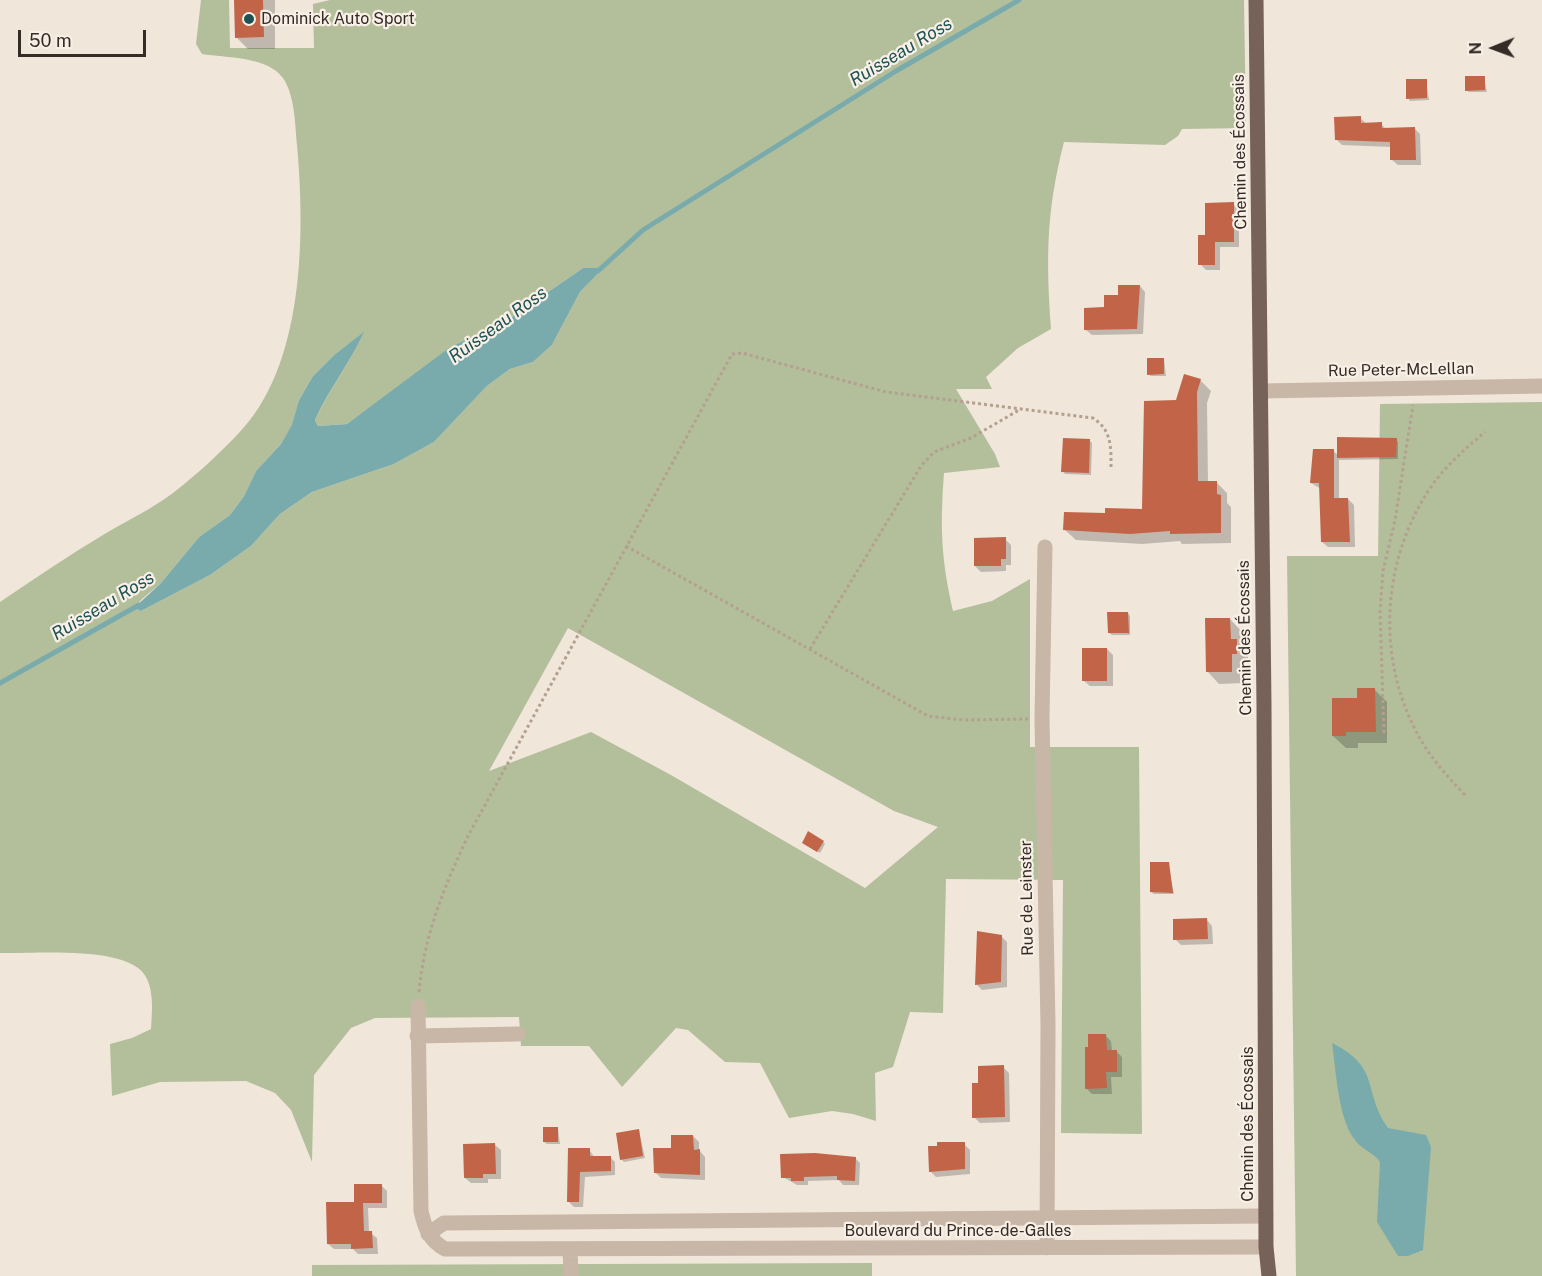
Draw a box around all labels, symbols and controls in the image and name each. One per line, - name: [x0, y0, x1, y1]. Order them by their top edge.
- place label: Dominick Auto Sport: [261, 9, 415, 29]
- marker: Dominick Auto Sport: [242, 12, 256, 26]
- water label: Ruisseau Ross: [846, 13, 956, 91]
- scale bar: [21, 18, 148, 56]
- north arrow: [1464, 18, 1524, 78]
- text: 50 m: [29, 30, 72, 51]
- text: N: [1466, 42, 1485, 55]
- street label: Chemin des Écossais: [1229, 74, 1251, 230]
- water label: Ruisseau Ross: [445, 282, 551, 368]
- street label: Rue Peter-McLellan: [1328, 359, 1474, 381]
- street label: Chemin des Écossais: [1234, 560, 1256, 716]
- water label: Ruisseau Ross: [48, 567, 158, 645]
- street label: Rue de Leinster: [1016, 840, 1038, 956]
- street label: Chemin des Écossais: [1238, 1046, 1258, 1202]
- street label: Boulevard du Prince-de-Galles: [845, 1221, 1071, 1241]

